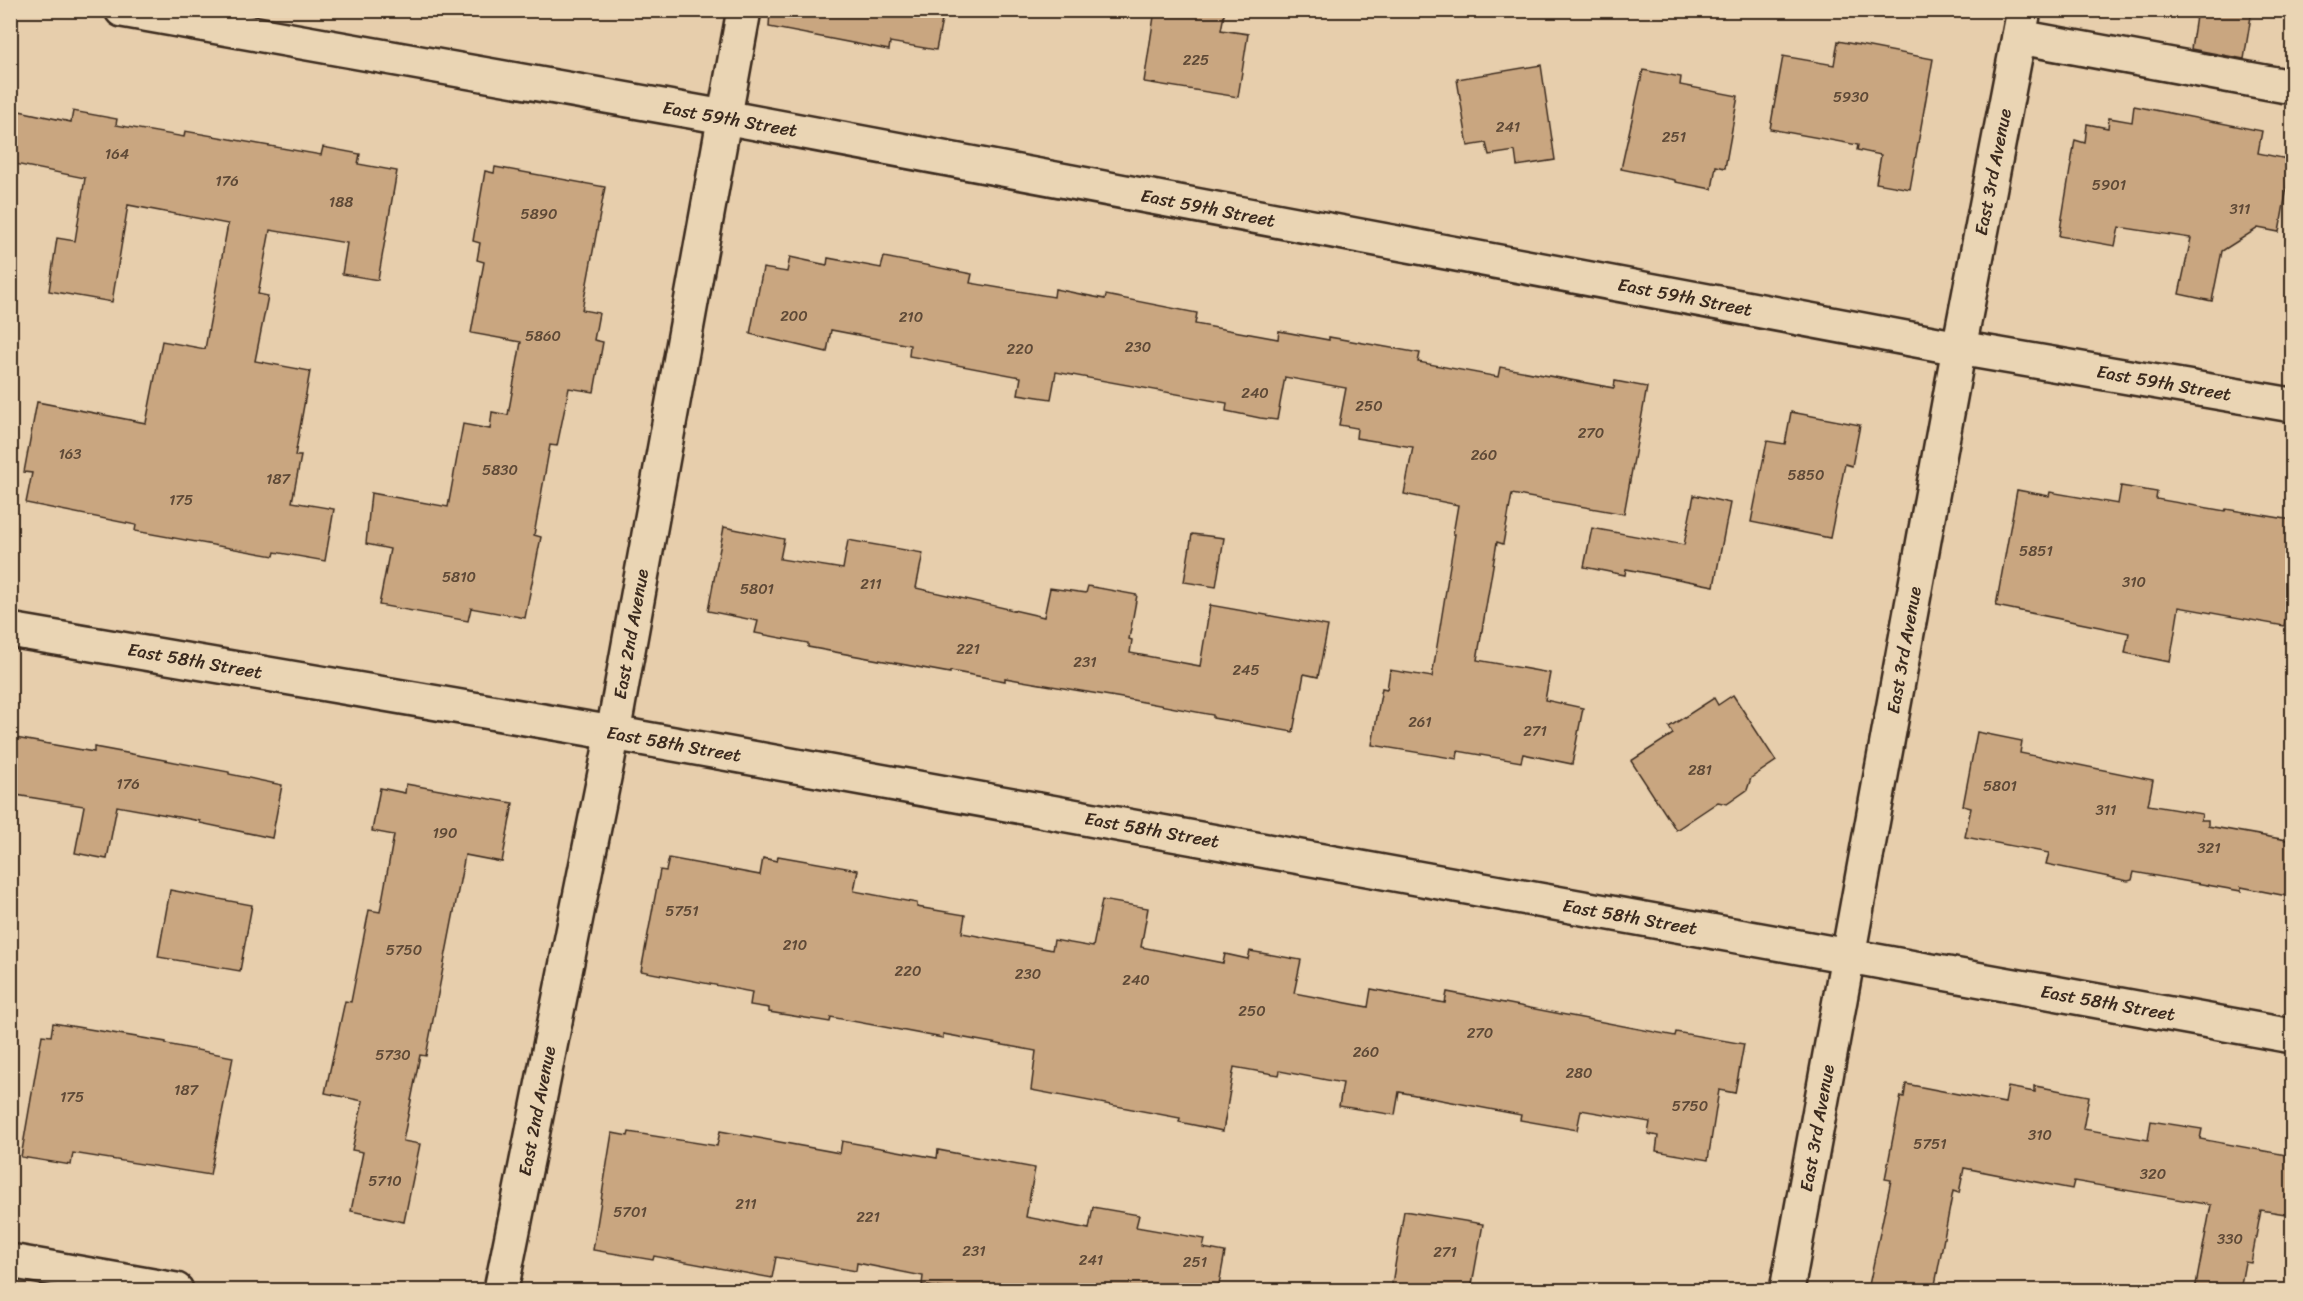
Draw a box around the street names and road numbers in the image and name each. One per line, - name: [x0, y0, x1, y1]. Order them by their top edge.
- street label: East 59th Street: [660, 91, 800, 147]
- street label: East 3rd Avenue: [1965, 105, 2021, 238]
- street label: East 59th Street: [1138, 179, 1278, 237]
- street label: East 59th Street: [1615, 268, 1755, 326]
- street label: East 59th Street: [2094, 355, 2234, 411]
- street label: East 2nd Avenue: [604, 566, 658, 702]
- street label: East 3rd Avenue: [1877, 583, 1931, 716]
- street label: East 58th Street: [125, 633, 265, 689]
- street label: East 58th Street: [604, 716, 744, 772]
- street label: East 58th Street: [1082, 802, 1222, 858]
- street label: East 58th Street: [1560, 889, 1700, 945]
- street label: East 58th Street: [2038, 975, 2178, 1031]
- street label: East 2nd Avenue: [509, 1043, 565, 1179]
- street label: East 3rd Avenue: [1790, 1061, 1844, 1194]

